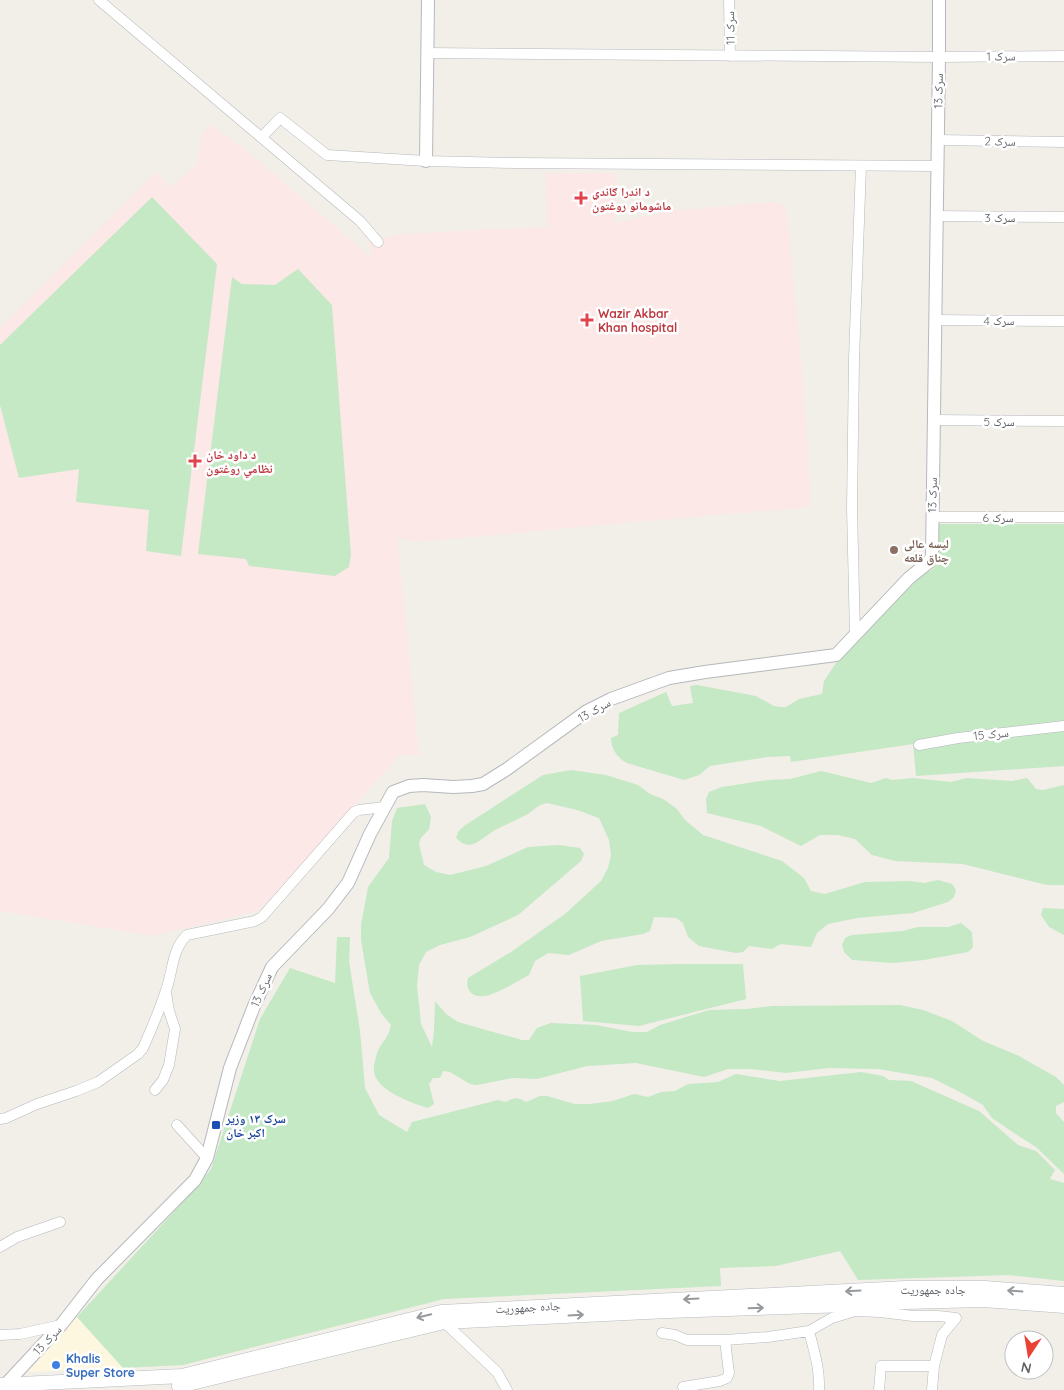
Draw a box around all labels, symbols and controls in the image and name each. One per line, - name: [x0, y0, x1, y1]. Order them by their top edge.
- street label: سرک 11: [722, 11, 738, 45]
- street label: سرک 1: [986, 48, 1016, 64]
- street label: سرک 13: [930, 73, 946, 109]
- street label: سرک 2: [984, 133, 1016, 149]
- place label: د اندرا ګاندي ماشومانو روغتون: [592, 184, 671, 214]
- marker: د اندرا ګاندي ماشومانو روغتون: [574, 191, 588, 205]
- street label: سرک 3: [985, 210, 1016, 225]
- place label: Wazir Akbar Khan hospital: [598, 306, 677, 335]
- marker: Wazir Akbar Khan hospital: [580, 313, 594, 327]
- street label: سرک 4: [983, 313, 1015, 328]
- street label: سرک 5: [983, 414, 1015, 429]
- place label: د داود خان نظامي روغتون: [206, 447, 273, 478]
- marker: د داود خان نظامي روغتون: [188, 454, 202, 468]
- street label: سرک 13: [924, 477, 940, 513]
- street label: سرک 6: [982, 510, 1014, 525]
- place label: لیسه عالی چناق قلعه: [904, 536, 949, 566]
- marker: لیسه عالی چناق قلعه: [888, 544, 900, 556]
- street label: سرک 13: [575, 695, 613, 725]
- street label: سرک 15: [972, 725, 1010, 743]
- street label: سرک 13: [247, 971, 275, 1009]
- place label: سرک ۱۳ وزیر اکبر خان: [225, 1111, 286, 1141]
- marker: سرک ۱۳ وزیر اکبر خان: [210, 1119, 222, 1131]
- street label: جاده جمهوریت: [900, 1282, 966, 1297]
- one-way arrow: [845, 1286, 861, 1295]
- one-way arrow: [1008, 1286, 1024, 1295]
- one-way arrow: [683, 1294, 699, 1303]
- street label: جاده جمهوریت: [495, 1298, 561, 1316]
- one-way arrow: [748, 1303, 764, 1313]
- one-way arrow: [568, 1311, 584, 1320]
- one-way arrow: [417, 1312, 433, 1321]
- street label: سرک 13: [29, 1322, 65, 1358]
- north arrow: [1004, 1330, 1054, 1380]
- place label: Khalis Super Store: [66, 1351, 135, 1380]
- text: N: [1019, 1358, 1033, 1378]
- marker: Khalis Super Store: [50, 1359, 62, 1371]

